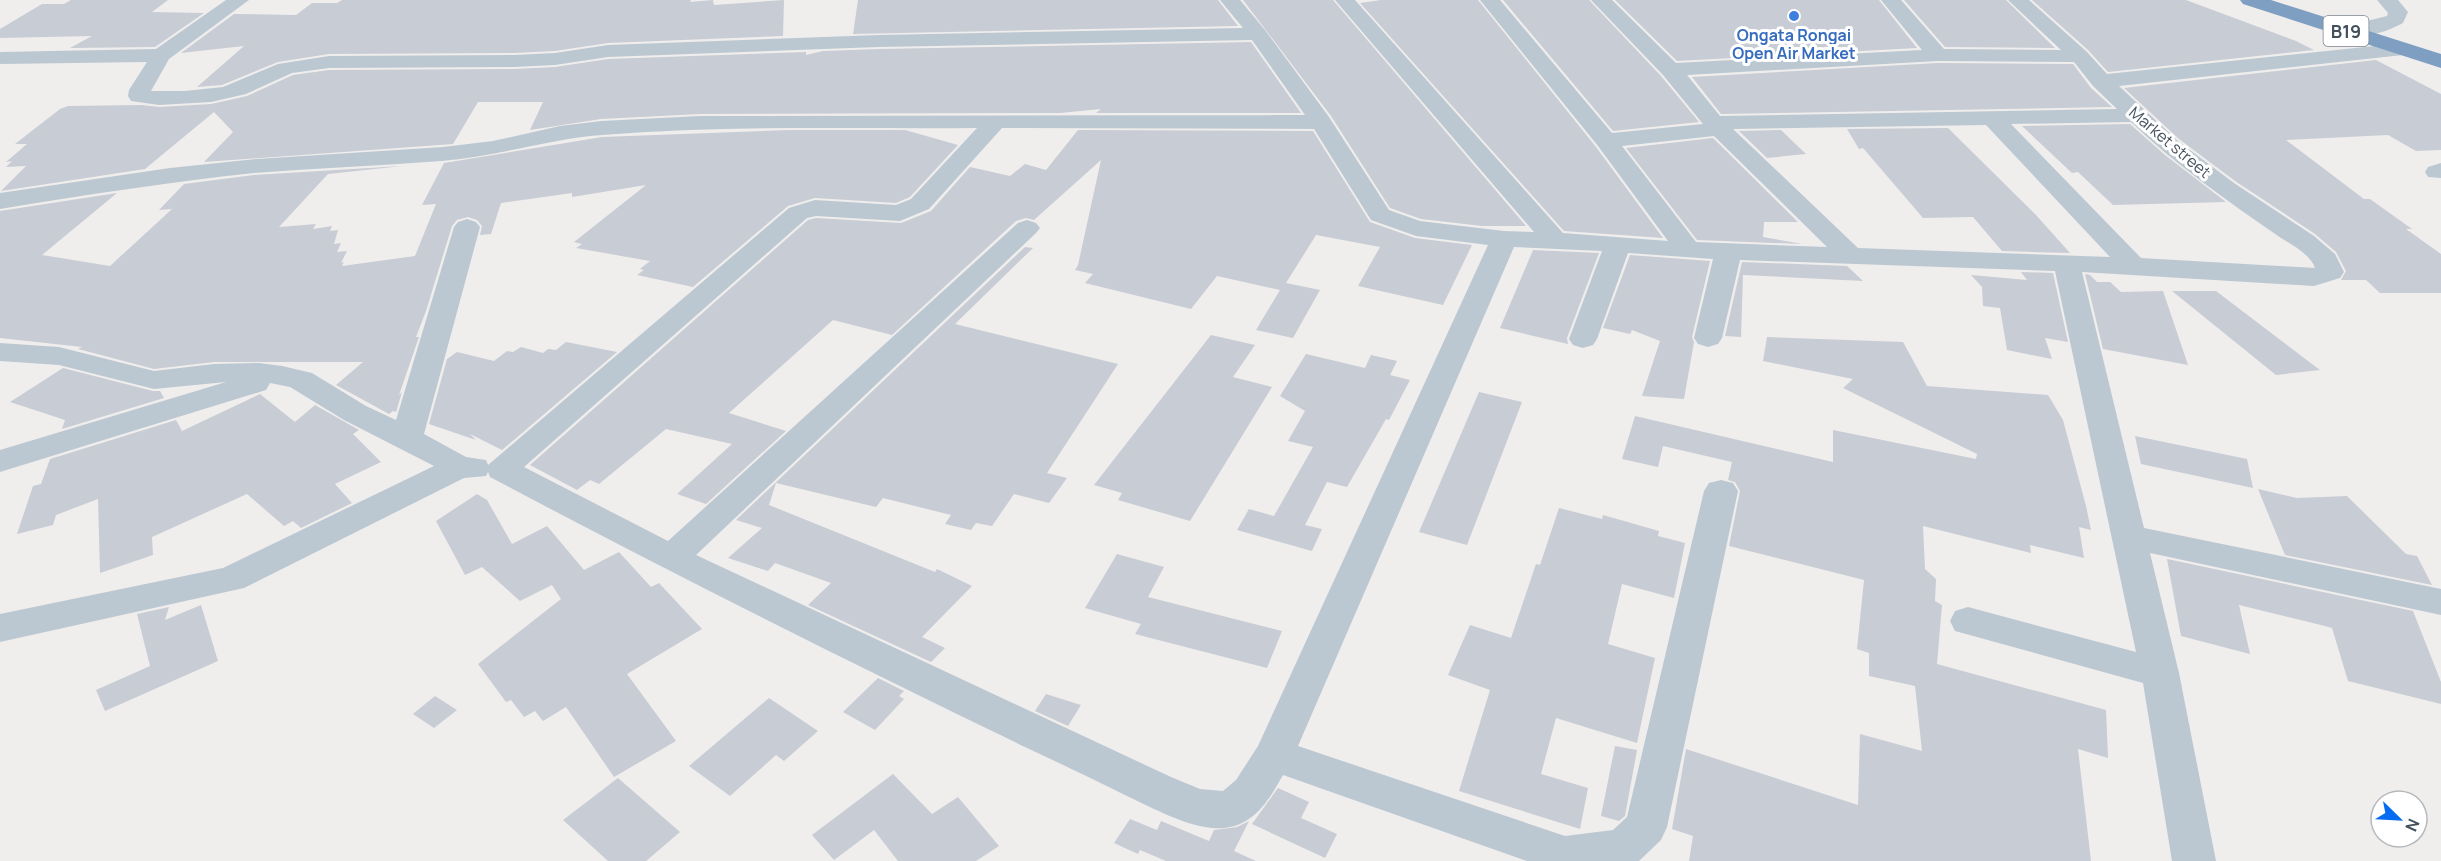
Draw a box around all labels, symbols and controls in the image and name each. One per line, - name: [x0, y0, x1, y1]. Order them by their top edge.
- marker: Ongata Rongai Open Air Market: [1787, 9, 1801, 23]
- road number: B19: [2324, 16, 2368, 46]
- place label: Ongata Rongai Open Air Market: [1732, 24, 1856, 64]
- street label: Market street: [2124, 101, 2216, 183]
- north arrow: [2369, 789, 2429, 849]
- text: N: [2400, 815, 2425, 835]

